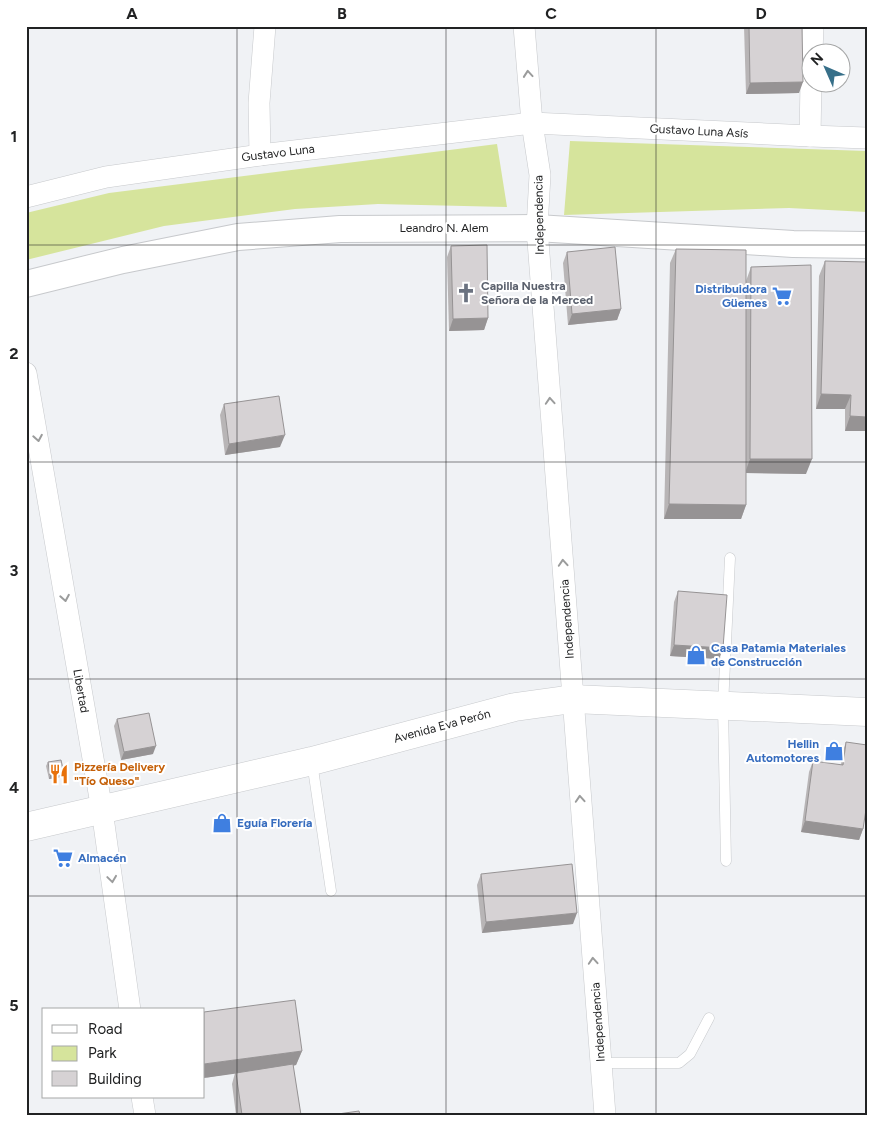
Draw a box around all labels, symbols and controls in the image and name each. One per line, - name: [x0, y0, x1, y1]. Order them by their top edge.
- text: A: [126, 4, 138, 23]
- text: B: [337, 4, 347, 23]
- text: C: [545, 4, 557, 23]
- text: D: [755, 4, 767, 23]
- north arrow: [800, 42, 850, 92]
- text: N: [807, 49, 827, 69]
- one-way arrow: [523, 70, 534, 78]
- street label: Gustavo Luna Asís: [649, 121, 749, 141]
- text: 1: [11, 127, 17, 146]
- street label: Gustavo Luna: [241, 142, 315, 164]
- street label: Independencia: [531, 175, 547, 255]
- street label: Leandro N. Alem: [400, 221, 488, 235]
- place label: Capilla Nuestra Señora de la Merced: [481, 279, 593, 307]
- church icon: Capilla Nuestra Señora de la Merced: [455, 282, 477, 304]
- place label: Distribuidora Güemes: [695, 282, 767, 310]
- supermarket icon: Distribuidora Güemes: [771, 285, 793, 307]
- text: 2: [9, 344, 19, 363]
- one-way arrow: [545, 397, 556, 405]
- one-way arrow: [32, 434, 42, 442]
- one-way arrow: [557, 559, 568, 567]
- text: 3: [10, 561, 19, 580]
- street label: Independencia: [557, 579, 577, 659]
- one-way arrow: [60, 594, 70, 602]
- place label: Casa Patamia Materiales de Construcción: [711, 641, 846, 669]
- shop icon: Casa Patamia Materiales de Construcción: [685, 644, 707, 666]
- street label: Libertad: [70, 668, 92, 714]
- street label: Avenida Eva Perón: [392, 706, 492, 746]
- place label: Hellin Automotores: [746, 737, 819, 765]
- shop icon: Hellin Automotores: [823, 740, 845, 762]
- place label: Pizzería Delivery "Tío Queso": [74, 760, 165, 788]
- restaurant icon: Pizzería Delivery "Tío Queso": [48, 763, 70, 785]
- text: 4: [9, 778, 19, 797]
- one-way arrow: [575, 795, 586, 803]
- shop icon: Eguía Florería: [211, 812, 233, 834]
- place label: Eguía Florería: [237, 816, 312, 830]
- supermarket icon: Almacén: [52, 847, 74, 869]
- place label: Almacén: [78, 851, 127, 865]
- one-way arrow: [106, 875, 116, 884]
- one-way arrow: [588, 957, 599, 965]
- street label: Independencia: [588, 982, 608, 1062]
- text: 5: [9, 996, 19, 1015]
- legend: [42, 1008, 205, 1098]
- text: Road: [88, 1020, 123, 1038]
- text: Park: [88, 1044, 117, 1062]
- text: Building: [88, 1070, 142, 1088]

